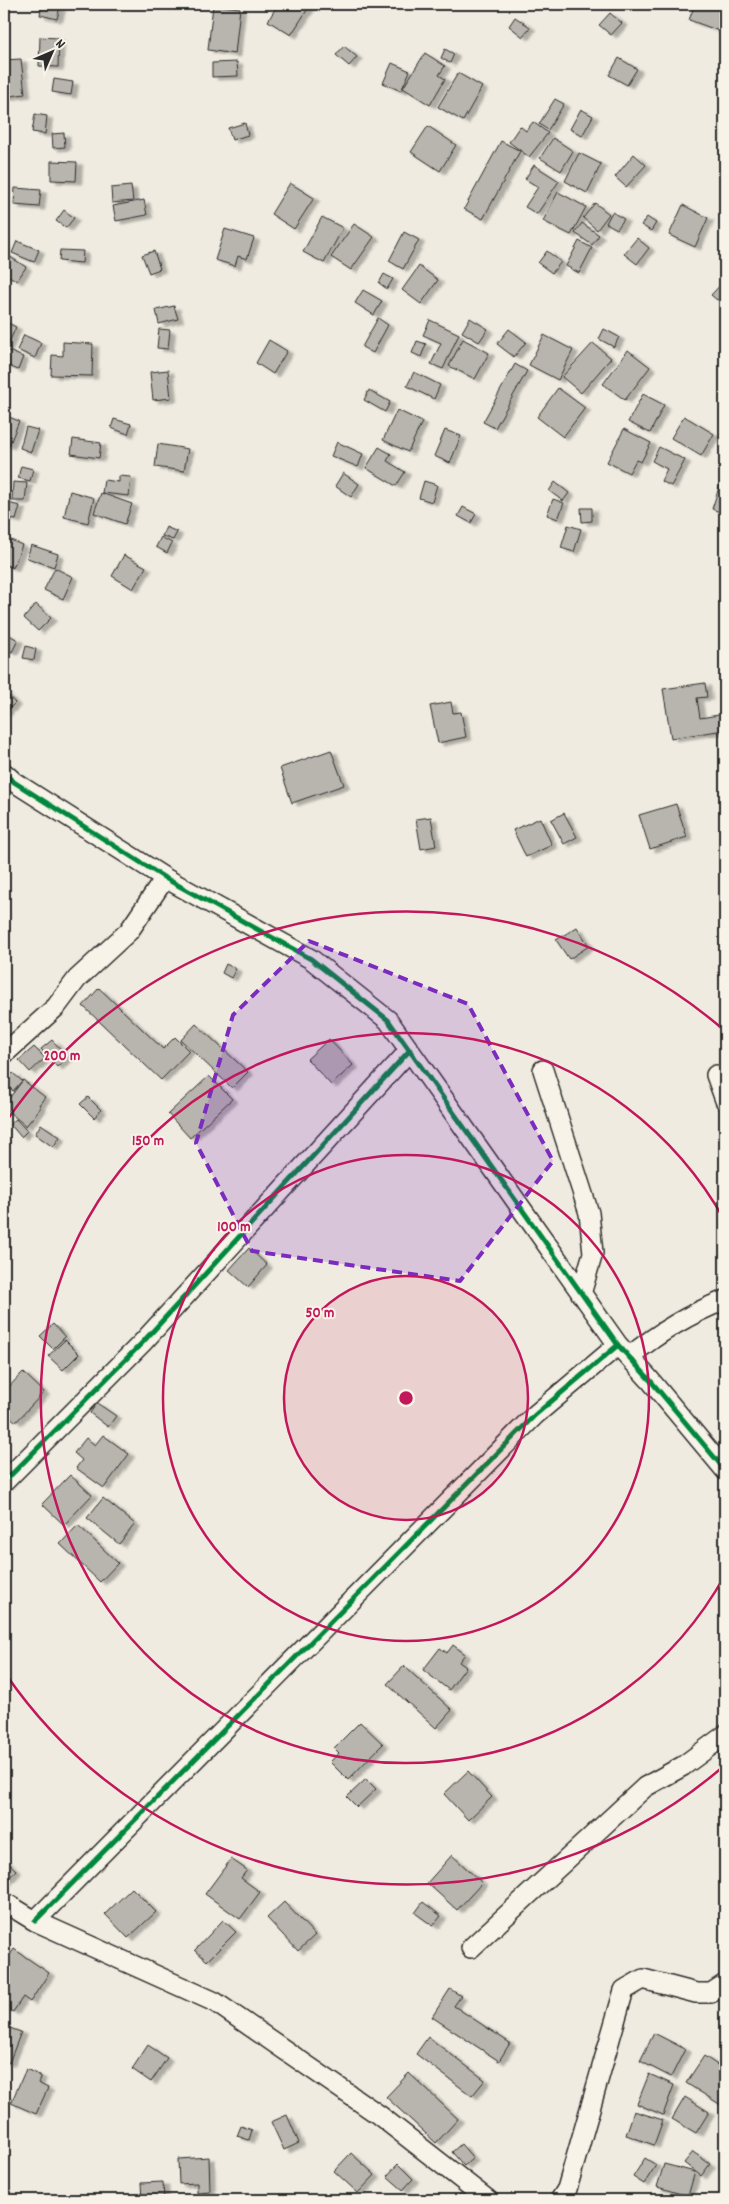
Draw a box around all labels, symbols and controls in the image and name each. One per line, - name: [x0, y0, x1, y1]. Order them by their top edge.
- north arrow: [28, 28, 78, 78]
- text: N: [50, 35, 69, 54]
- text: 200 m: [44, 1046, 80, 1068]
- text: 150 m: [132, 1131, 164, 1153]
- text: 100 m: [217, 1217, 251, 1239]
- text: 50 m: [306, 1303, 334, 1325]
- centre of rings: [397, 1389, 415, 1407]

